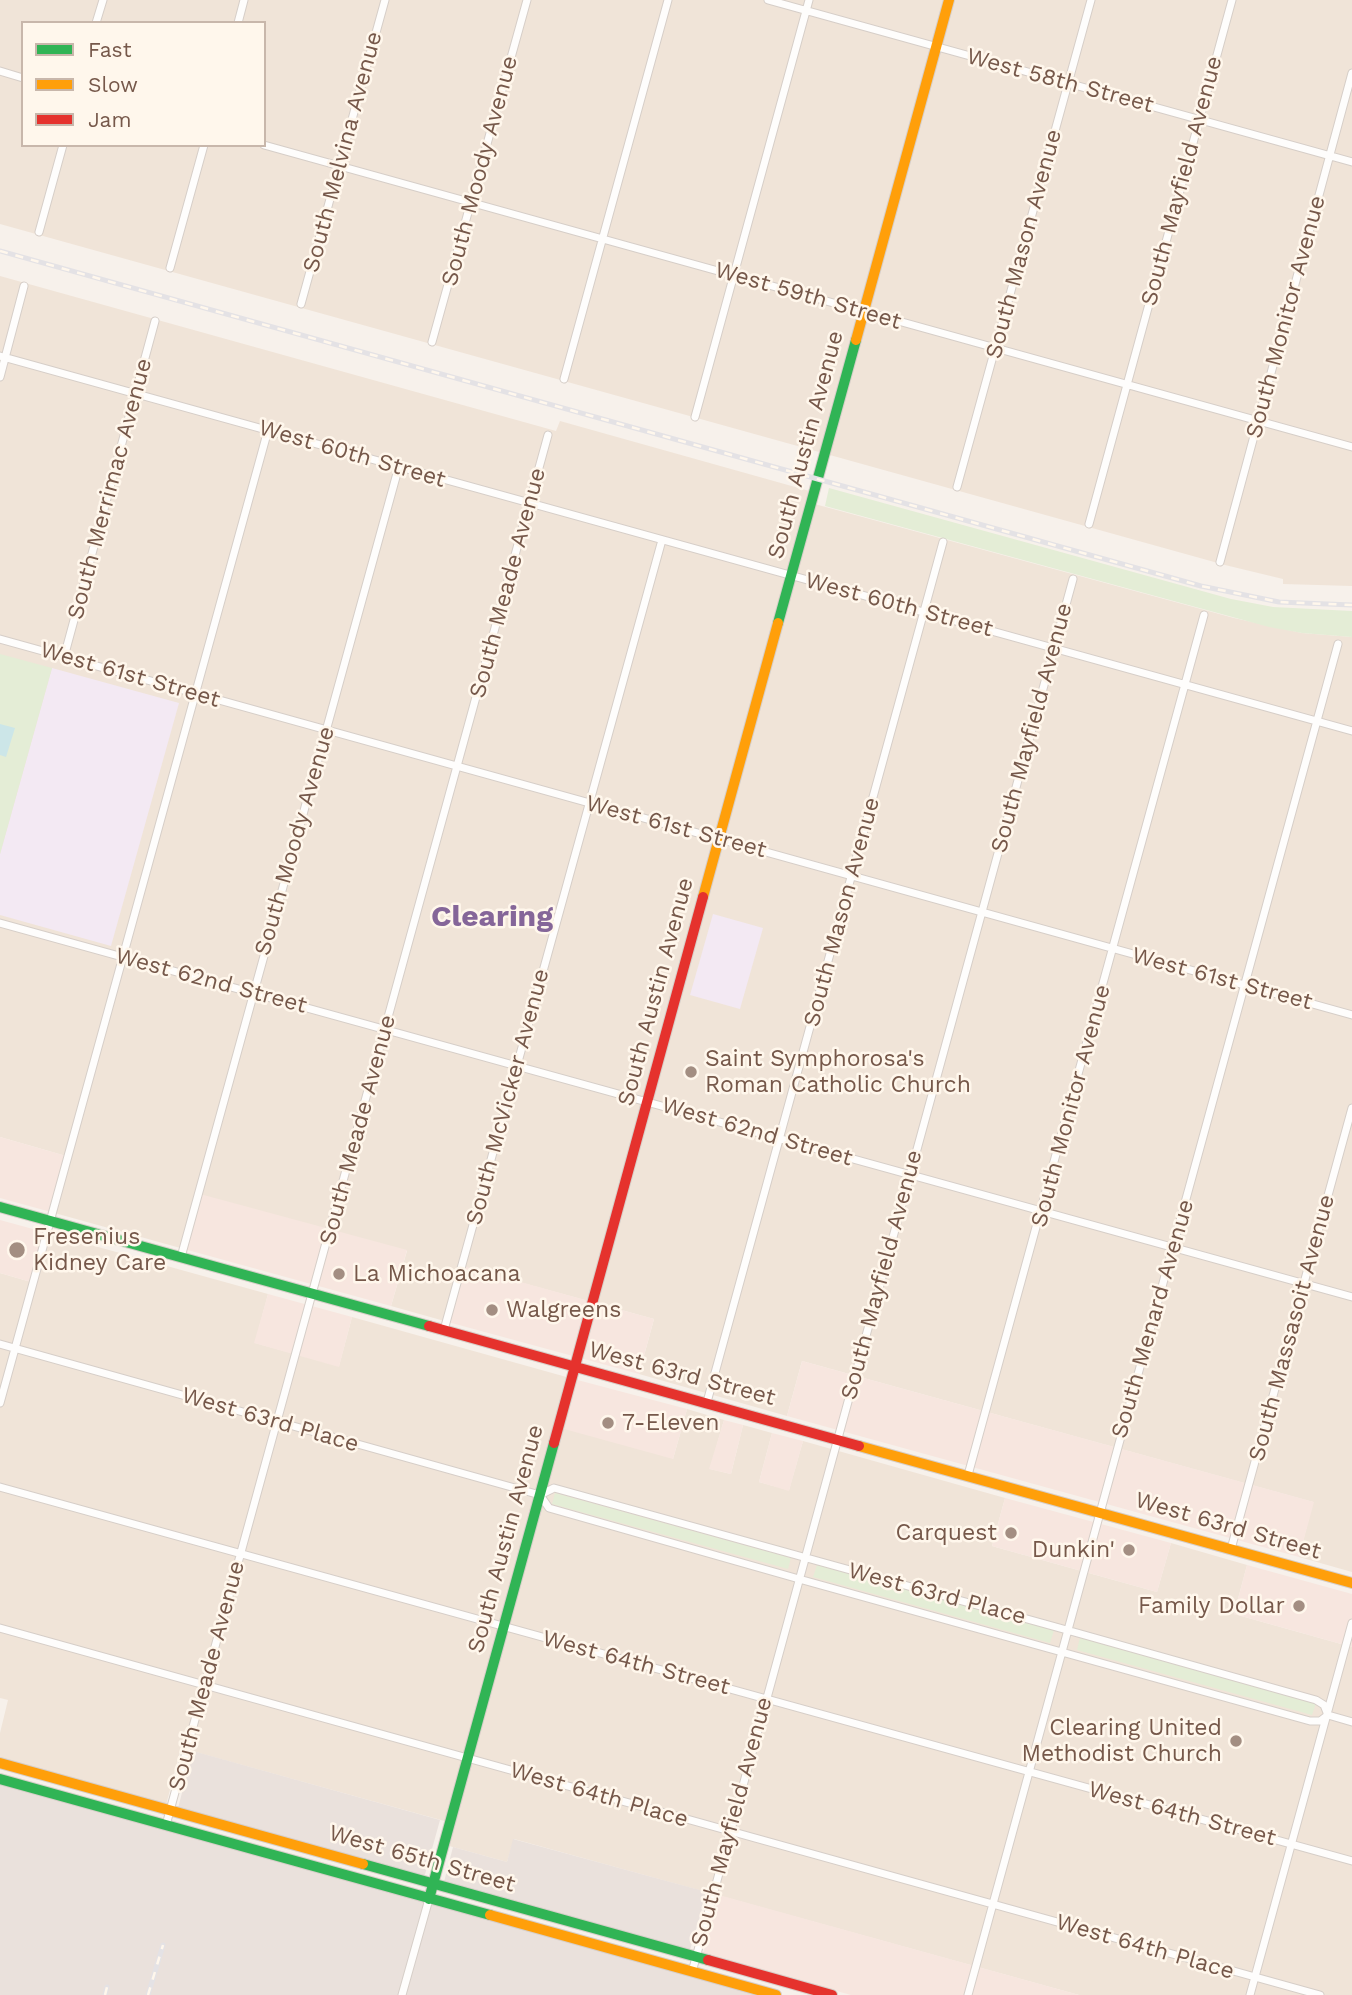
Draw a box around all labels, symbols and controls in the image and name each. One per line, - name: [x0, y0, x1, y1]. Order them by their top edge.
- legend: [21, 21, 266, 147]
- street label: South Melvina Avenue: [298, 29, 388, 275]
- text: Fast: [88, 37, 132, 62]
- street label: West 58th Street: [963, 43, 1157, 119]
- street label: South Moody Avenue: [436, 53, 524, 289]
- street label: South Mayfield Avenue: [1135, 53, 1229, 309]
- text: Slow: [88, 72, 138, 97]
- text: Jam: [88, 107, 131, 132]
- street label: South Mason Avenue: [980, 126, 1068, 362]
- street label: South Monitor Avenue: [1240, 193, 1332, 441]
- street label: West 59th Street: [712, 256, 904, 336]
- street label: South Austin Avenue: [762, 328, 850, 562]
- street label: South Merrimac Avenue: [62, 355, 158, 623]
- street label: West 60th Street: [255, 414, 449, 494]
- street label: South Meade Avenue: [464, 465, 552, 701]
- street label: West 60th Street: [802, 567, 996, 643]
- street label: South Mayfield Avenue: [985, 600, 1079, 856]
- street label: West 61st Street: [37, 636, 223, 714]
- street label: South Moody Avenue: [249, 723, 341, 959]
- street label: West 61st Street: [583, 790, 769, 864]
- street label: South Mason Avenue: [798, 794, 886, 1030]
- street label: South Austin Avenue: [612, 875, 700, 1109]
- district label: Clearing: [431, 899, 553, 935]
- street label: West 62nd Street: [112, 942, 310, 1020]
- street label: West 61st Street: [1129, 942, 1315, 1016]
- street label: South McVicker Avenue: [460, 966, 556, 1228]
- street label: South Monitor Avenue: [1025, 982, 1117, 1230]
- street label: South Meade Avenue: [314, 1012, 402, 1248]
- place label: Saint Symphorosa's Roman Catholic Church: [705, 1045, 971, 1099]
- marker: Saint Symphorosa's Roman Catholic Church: [683, 1064, 699, 1080]
- street label: West 62nd Street: [658, 1092, 856, 1172]
- street label: South Mayfield Avenue: [835, 1147, 929, 1403]
- street label: South Massasoit Avenue: [1243, 1192, 1341, 1464]
- street label: South Menard Avenue: [1106, 1196, 1200, 1442]
- place label: Fresenius Kidney Care: [33, 1223, 166, 1277]
- marker: Fresenius Kidney Care: [7, 1240, 27, 1260]
- place label: La Michoacana: [353, 1260, 520, 1288]
- marker: La Michoacana: [331, 1266, 347, 1282]
- place label: Walgreens: [506, 1296, 621, 1324]
- marker: Walgreens: [484, 1302, 500, 1318]
- street label: West 63rd Street: [586, 1336, 778, 1412]
- street label: West 63rd Place: [178, 1381, 362, 1459]
- place label: 7-Eleven: [622, 1409, 720, 1437]
- marker: 7-Eleven: [600, 1415, 616, 1431]
- street label: South Austin Avenue: [462, 1422, 550, 1656]
- street label: West 63rd Street: [1132, 1486, 1324, 1566]
- place label: Carquest: [896, 1519, 997, 1547]
- marker: Carquest: [1003, 1525, 1019, 1541]
- place label: Dunkin': [1032, 1536, 1115, 1564]
- marker: Dunkin': [1121, 1542, 1137, 1558]
- street label: West 63rd Place: [845, 1557, 1029, 1631]
- street label: South Meade Avenue: [163, 1558, 251, 1794]
- place label: Family Dollar: [1138, 1592, 1285, 1620]
- marker: Family Dollar: [1291, 1598, 1307, 1614]
- street label: West 64th Street: [539, 1625, 733, 1701]
- street label: South Mayfield Avenue: [685, 1694, 779, 1950]
- place label: Clearing United Methodist Church: [1021, 1714, 1222, 1768]
- marker: Clearing United Methodist Church: [1228, 1733, 1244, 1749]
- street label: West 64th Place: [507, 1756, 691, 1834]
- street label: West 64th Street: [1085, 1776, 1279, 1852]
- street label: West 65th Street: [326, 1819, 518, 1899]
- street label: West 64th Place: [1053, 1908, 1237, 1986]

